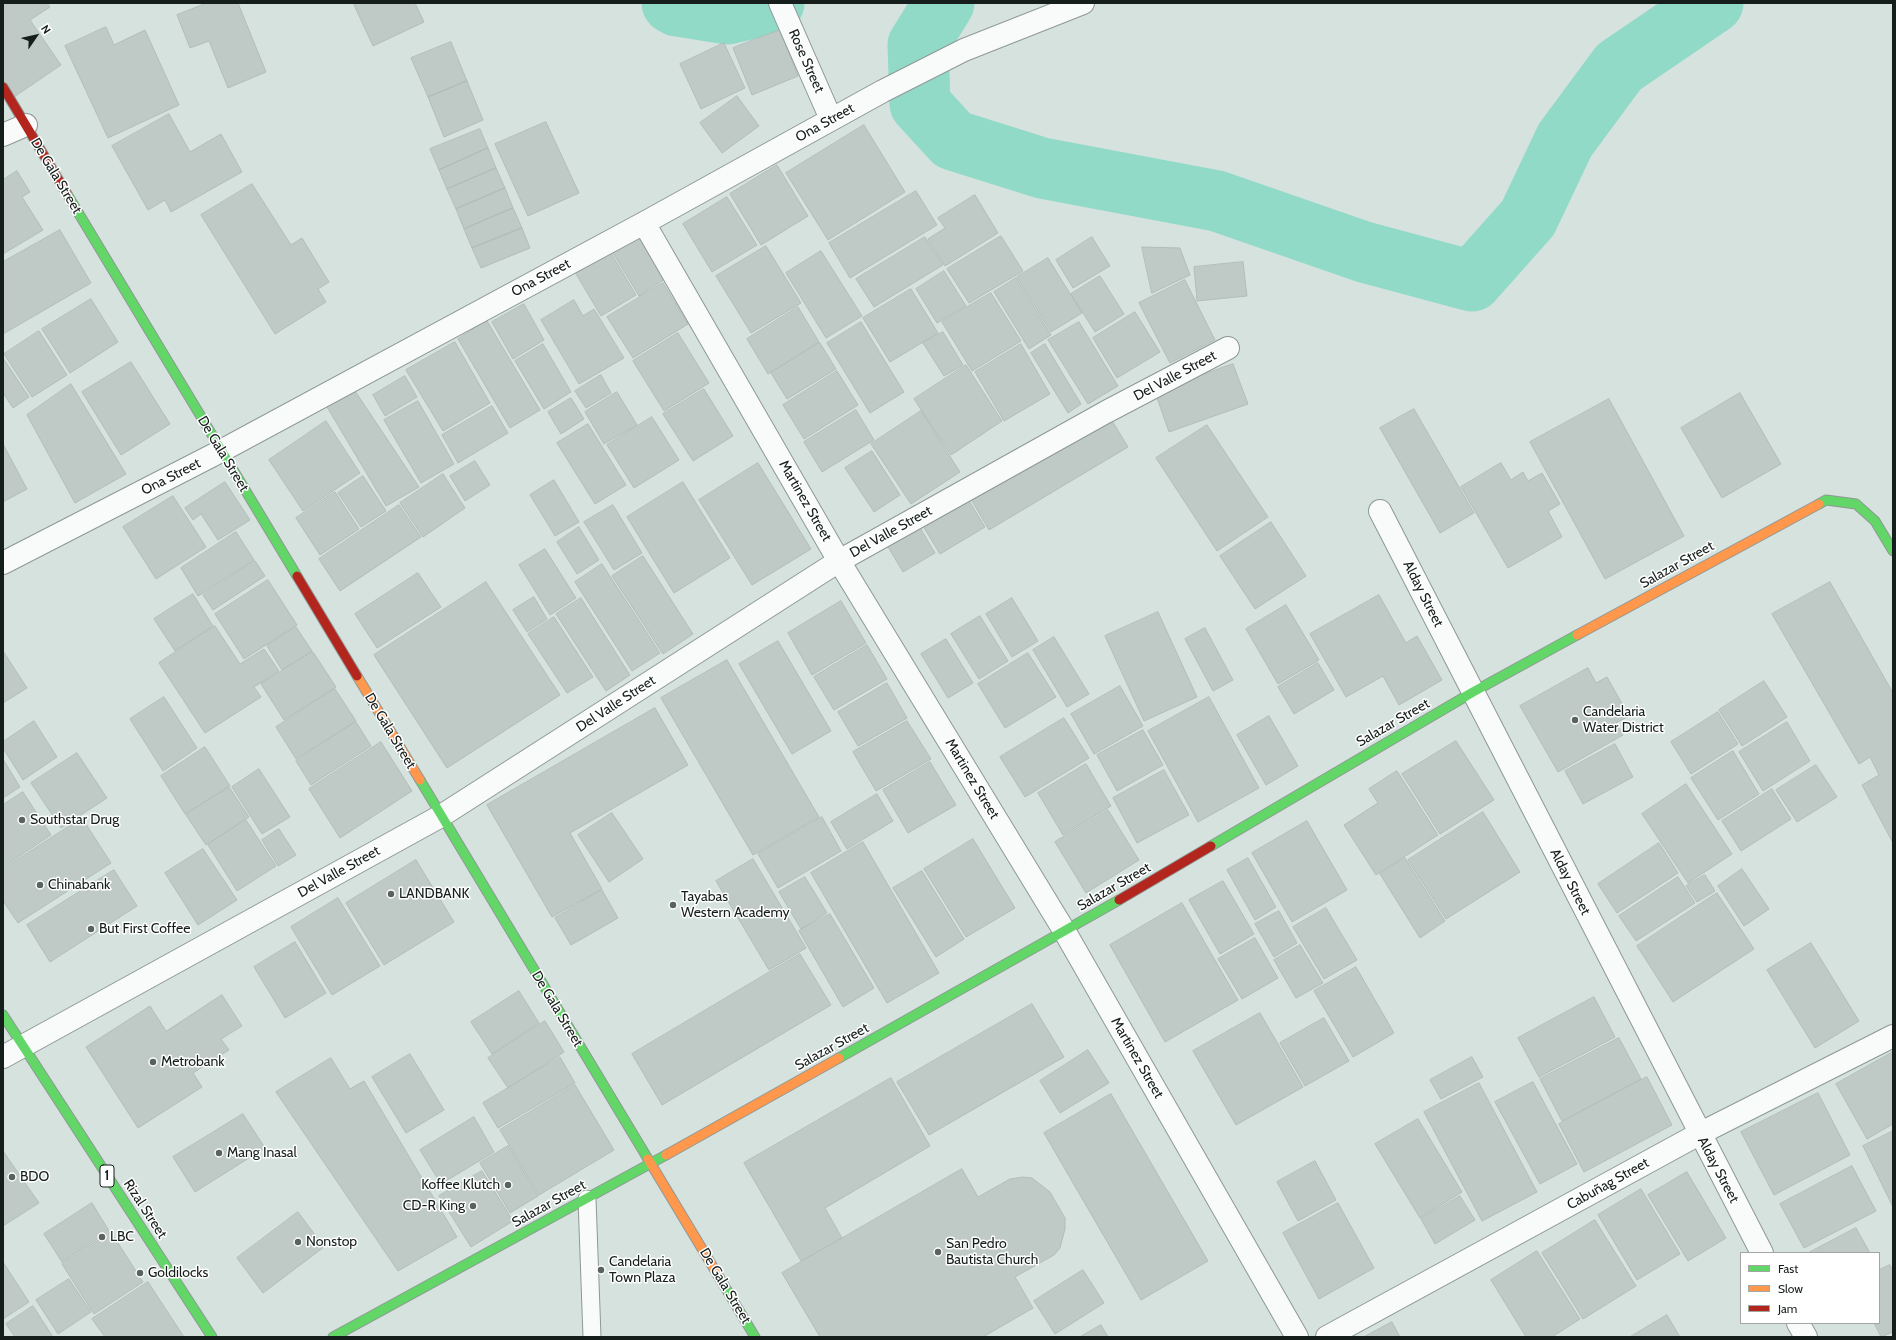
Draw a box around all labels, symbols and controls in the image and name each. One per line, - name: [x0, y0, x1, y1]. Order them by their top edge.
- north arrow: [16, 16, 56, 56]
- text: N: [38, 22, 54, 36]
- street label: Rose Street: [785, 27, 827, 95]
- street label: Ona Street: [793, 100, 857, 146]
- street label: De Gala Street: [27, 135, 85, 217]
- street label: Ona Street: [509, 255, 573, 301]
- street label: Del Valle Street: [1131, 347, 1219, 405]
- street label: De Gala Street: [194, 413, 252, 495]
- street label: Ona Street: [139, 455, 203, 499]
- street label: Martinez Street: [775, 457, 835, 545]
- street label: Del Valle Street: [847, 503, 935, 561]
- street label: Salazar Street: [1637, 538, 1717, 592]
- street label: Alday Street: [1399, 558, 1447, 630]
- street label: Del Valle Street: [573, 672, 659, 736]
- street label: De Gala Street: [361, 690, 419, 772]
- street label: Salazar Street: [1353, 695, 1433, 751]
- place label: Candelaria Water District: [1583, 704, 1664, 736]
- marker: Candelaria Water District: [1570, 715, 1580, 725]
- street label: Martinez Street: [941, 736, 1003, 822]
- place label: Southstar Drug: [30, 812, 119, 828]
- marker: Southstar Drug: [17, 815, 27, 825]
- street label: Del Valle Street: [295, 843, 383, 901]
- street label: Alday Street: [1546, 846, 1594, 918]
- street label: Salazar Street: [1074, 859, 1154, 915]
- place label: Chinabank: [48, 877, 110, 893]
- marker: Chinabank: [35, 880, 45, 890]
- place label: LANDBANK: [399, 886, 469, 902]
- marker: LANDBANK: [386, 889, 396, 899]
- place label: Tayabas Western Academy: [681, 889, 790, 922]
- marker: Tayabas Western Academy: [668, 900, 678, 910]
- place label: But First Coffee: [99, 921, 190, 937]
- marker: But First Coffee: [86, 924, 96, 934]
- street label: De Gala Street: [528, 968, 586, 1050]
- street label: Martinez Street: [1107, 1014, 1167, 1102]
- street label: Salazar Street: [792, 1020, 872, 1074]
- place label: Metrobank: [161, 1054, 225, 1070]
- marker: Metrobank: [148, 1057, 158, 1067]
- street label: Alday Street: [1694, 1134, 1742, 1206]
- place label: Mang Inasal: [227, 1145, 297, 1161]
- marker: Mang Inasal: [214, 1148, 224, 1158]
- street label: Cabuñag Street: [1564, 1155, 1652, 1213]
- road number: 1: [100, 1165, 114, 1187]
- place label: BDO: [20, 1169, 49, 1185]
- marker: BDO: [7, 1172, 17, 1182]
- street label: Rizal Street: [120, 1176, 170, 1242]
- place label: Koffee Klutch: [421, 1177, 500, 1193]
- street label: Salazar Street: [509, 1177, 589, 1231]
- marker: Koffee Klutch: [503, 1180, 513, 1190]
- place label: CD-R King: [403, 1198, 465, 1214]
- marker: CD-R King: [468, 1201, 478, 1211]
- place label: LBC: [110, 1229, 134, 1245]
- marker: LBC: [97, 1232, 107, 1242]
- place label: Nonstop: [306, 1234, 357, 1250]
- place label: San Pedro Bautista Church: [946, 1236, 1038, 1268]
- marker: Nonstop: [293, 1237, 303, 1247]
- street label: De Gala Street: [696, 1245, 754, 1327]
- marker: San Pedro Bautista Church: [933, 1247, 943, 1257]
- legend: [1740, 1252, 1880, 1324]
- place label: Candelaria Town Plaza: [609, 1254, 675, 1286]
- text: Fast: [1778, 1261, 1798, 1276]
- place label: Goldilocks: [148, 1265, 208, 1281]
- marker: Candelaria Town Plaza: [596, 1265, 606, 1275]
- marker: Goldilocks: [135, 1268, 145, 1278]
- text: Slow: [1778, 1281, 1803, 1296]
- text: Jam: [1778, 1301, 1797, 1316]

